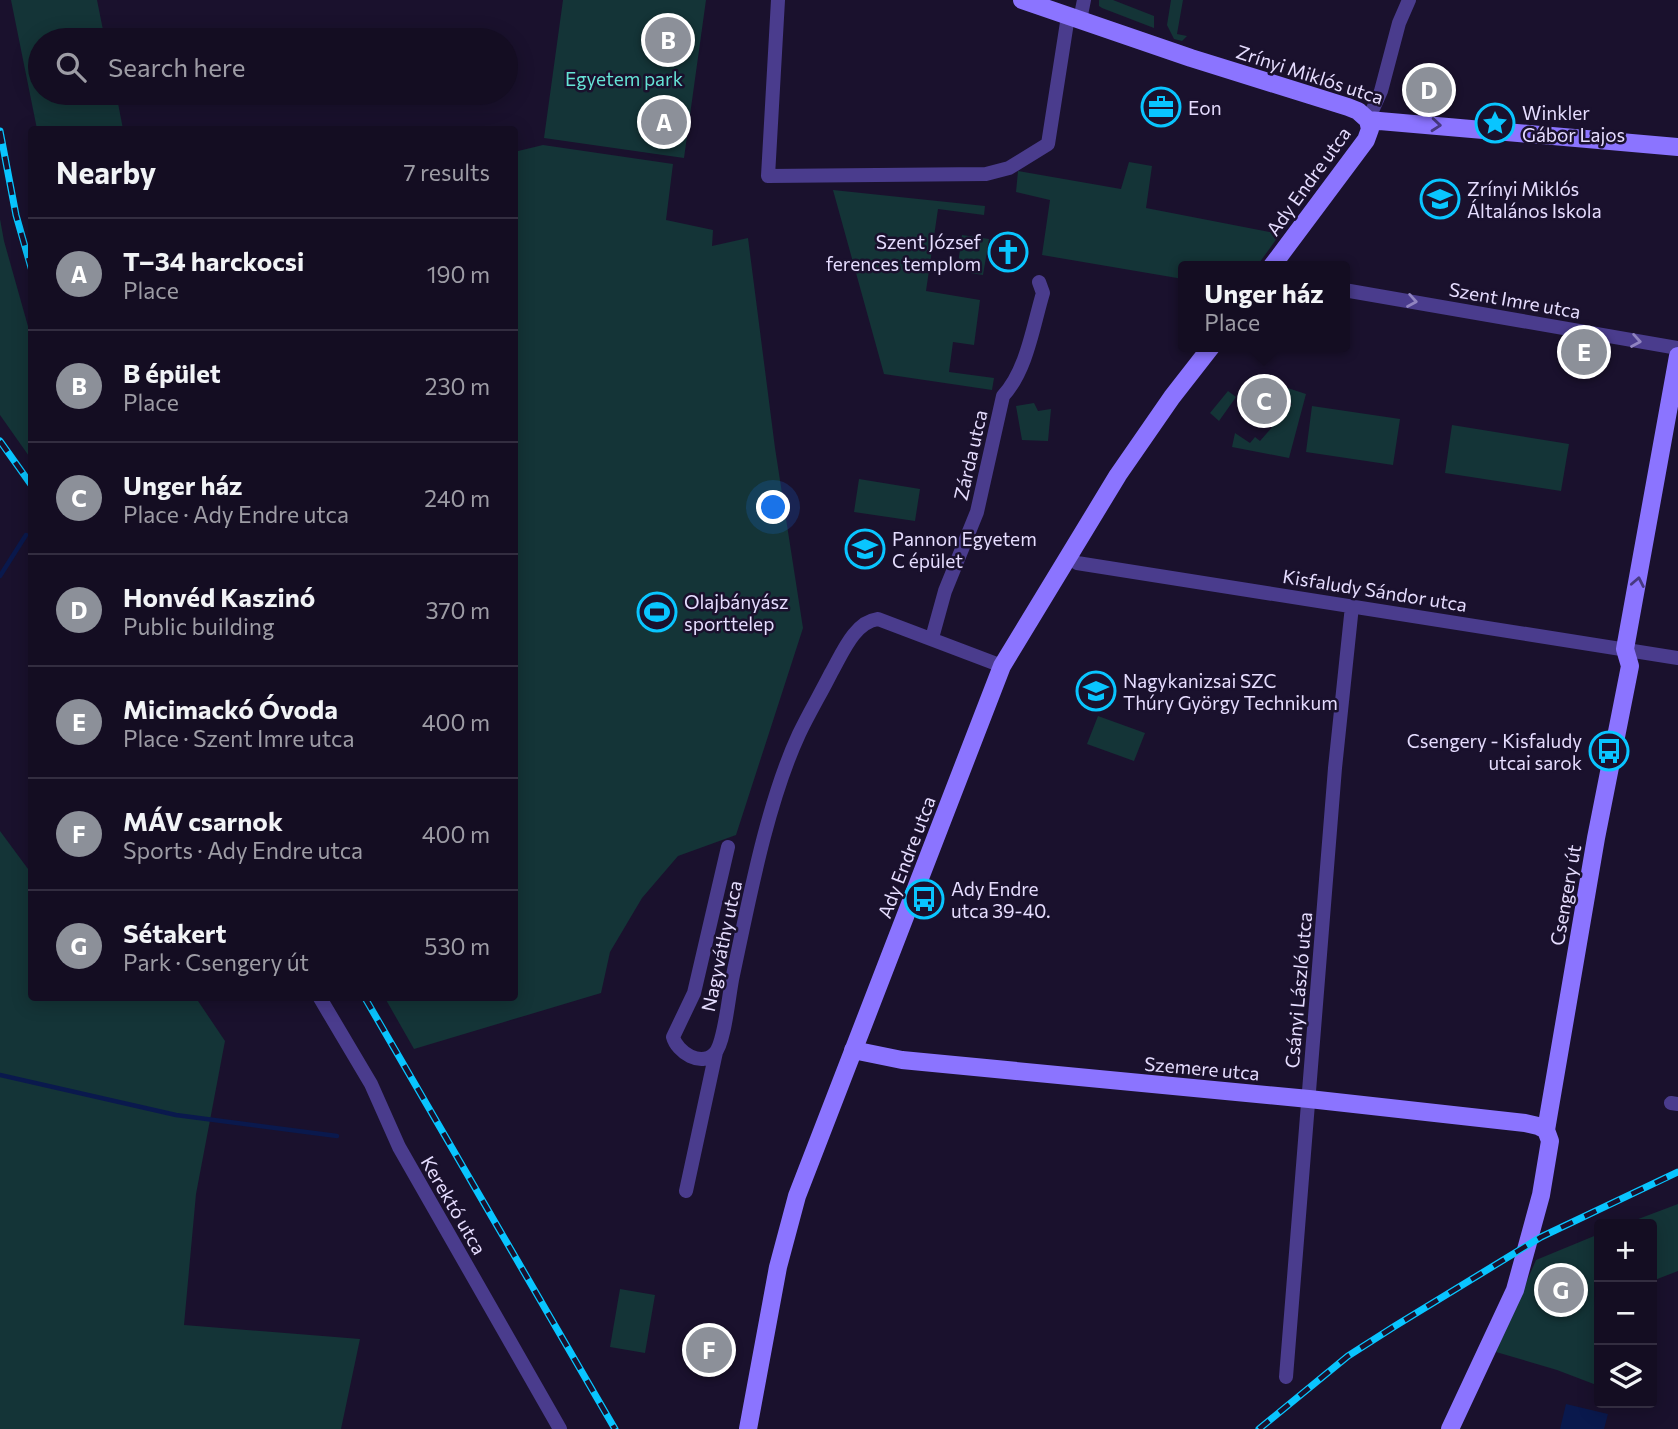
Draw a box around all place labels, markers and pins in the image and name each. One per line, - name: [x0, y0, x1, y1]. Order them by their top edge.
- pin: B: [645, 14, 691, 66]
- pin: D: [1406, 64, 1452, 116]
- office icon: Eon: [1140, 86, 1182, 128]
- pin: A: [641, 96, 687, 148]
- place label: Eon: [1188, 96, 1222, 119]
- place label: Winkler Gábor Lajos: [1522, 101, 1625, 146]
- place icon: Winkler Gábor Lajos: [1474, 102, 1516, 144]
- place label: Zrínyi Miklós Általános Iskola: [1467, 177, 1602, 222]
- school or university icon: Zrínyi Miklós Általános Iskola: [1419, 178, 1461, 220]
- place label: Szent József ferences templom: [826, 230, 981, 275]
- church icon: Szent József ferences templom: [987, 231, 1029, 273]
- pin: E: [1561, 326, 1607, 378]
- pin: C: [1241, 375, 1287, 427]
- place label: Pannon Egyetem C épület: [892, 527, 1037, 572]
- school or university icon: Pannon Egyetem C épület: [844, 528, 886, 570]
- place label: Olajbányász sporttelep: [684, 590, 788, 635]
- sports icon: Olajbányász sporttelep: [636, 591, 678, 633]
- place label: Nagykanizsai SZC Thúry György Technikum: [1123, 669, 1338, 714]
- school or university icon: Nagykanizsai SZC Thúry György Technikum: [1075, 670, 1117, 712]
- place label: Csengery - Kisfaludy utcai sarok: [1407, 729, 1582, 774]
- bus stop icon: Csengery - Kisfaludy utcai sarok: [1588, 730, 1630, 772]
- place label: Ady Endre utca 39-40.: [951, 877, 1051, 922]
- bus stop icon: Ady Endre utca 39-40.: [903, 878, 945, 920]
- pin: G: [1538, 1264, 1584, 1316]
- pin: F: [686, 1324, 732, 1376]

